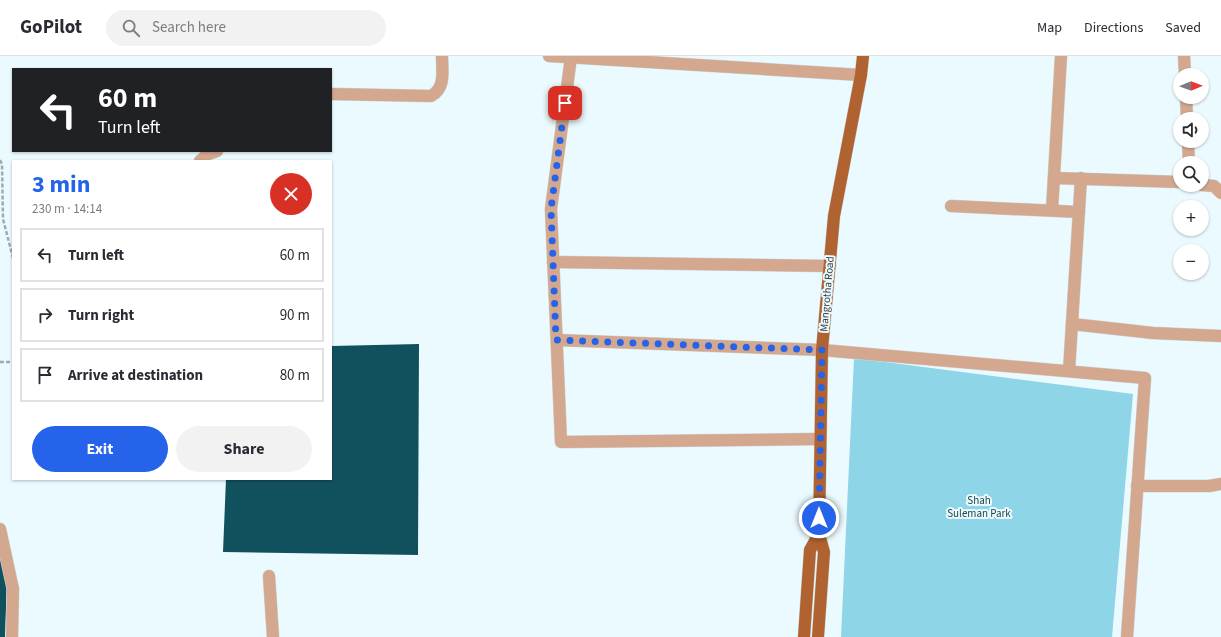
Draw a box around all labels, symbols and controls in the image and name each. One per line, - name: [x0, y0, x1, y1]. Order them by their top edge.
- search box: [106, 10, 386, 46]
- text: GoPilot: [20, 14, 82, 41]
- icon: search: [120, 17, 142, 39]
- text: Search here: [152, 17, 226, 38]
- text: Map: [1037, 18, 1062, 38]
- text: Directions: [1084, 18, 1143, 38]
- text: Saved: [1165, 18, 1201, 38]
- north arrow: [1173, 68, 1209, 104]
- map controls: [1173, 68, 1209, 280]
- text: 60 m: [98, 78, 157, 118]
- icon: left: [32, 84, 84, 136]
- pin: [548, 86, 582, 120]
- icon: arrive: [554, 92, 576, 114]
- button: sound: [1173, 112, 1209, 148]
- text: Turn left: [98, 115, 160, 140]
- button: search: [1173, 156, 1209, 192]
- text: 3 min: [32, 167, 90, 202]
- button: close: [270, 173, 312, 215]
- text: 230 m · 14:14: [32, 200, 102, 218]
- button: +: [1173, 200, 1209, 236]
- icon: left: [34, 244, 56, 266]
- button: −: [1173, 244, 1209, 280]
- text: Turn left: [68, 245, 124, 266]
- text: 60 m: [280, 245, 310, 266]
- street label: Mangrotha Road: [816, 256, 838, 332]
- icon: right: [34, 304, 56, 326]
- text: Turn right: [68, 305, 134, 326]
- text: 90 m: [280, 305, 310, 326]
- icon: arrive: [34, 364, 56, 386]
- text: Arrive at destination: [68, 365, 203, 386]
- text: 80 m: [280, 365, 310, 386]
- button: Exit: [32, 426, 168, 472]
- button: Share: [176, 426, 312, 472]
- park label: Shah Suleman Park: [947, 493, 1011, 521]
- position arrow: [798, 497, 840, 539]

